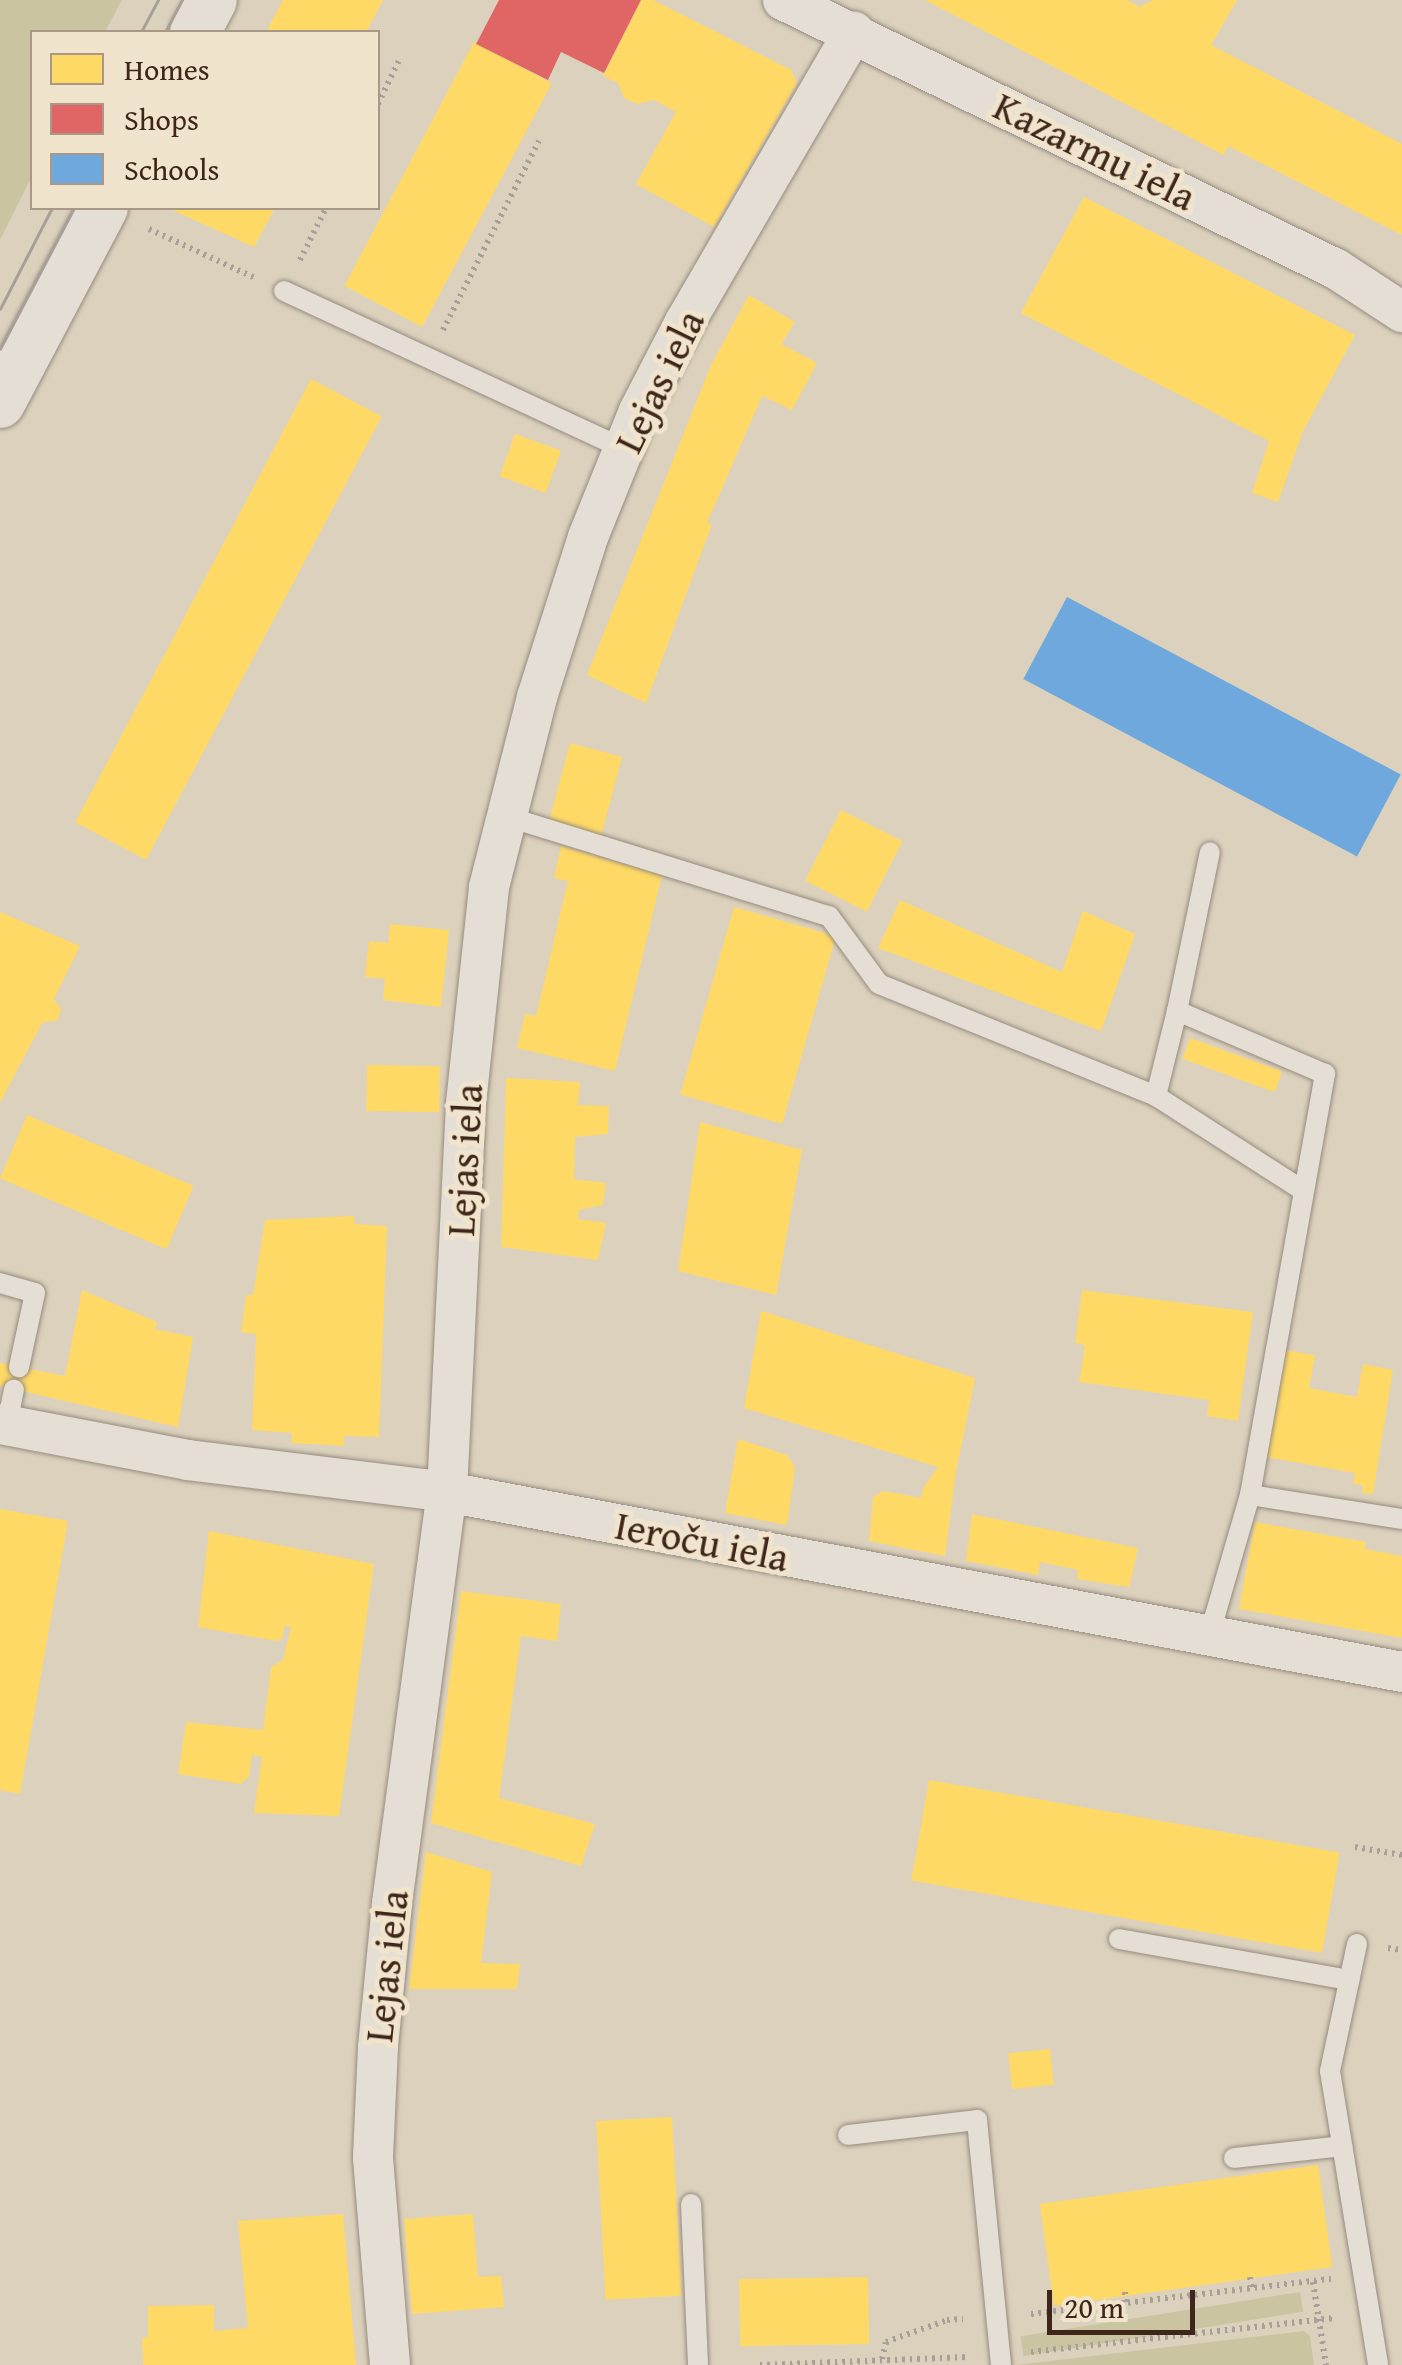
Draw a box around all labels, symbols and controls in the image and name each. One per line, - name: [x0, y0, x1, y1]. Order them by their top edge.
- legend: [30, 30, 380, 210]
- text: Homes: [124, 47, 210, 91]
- street label: Kazarmu iela: [986, 81, 1204, 221]
- text: Shops: [124, 97, 199, 141]
- text: Schools: [124, 147, 219, 191]
- street label: Lejas iela: [604, 302, 714, 460]
- street label: Lejas iela: [436, 1082, 492, 1238]
- street label: Ieroču iela: [611, 1501, 793, 1581]
- street label: Lejas iela: [354, 1888, 418, 2044]
- scale bar: [1052, 2270, 1200, 2332]
- text: 20 m: [1064, 2285, 1124, 2329]

